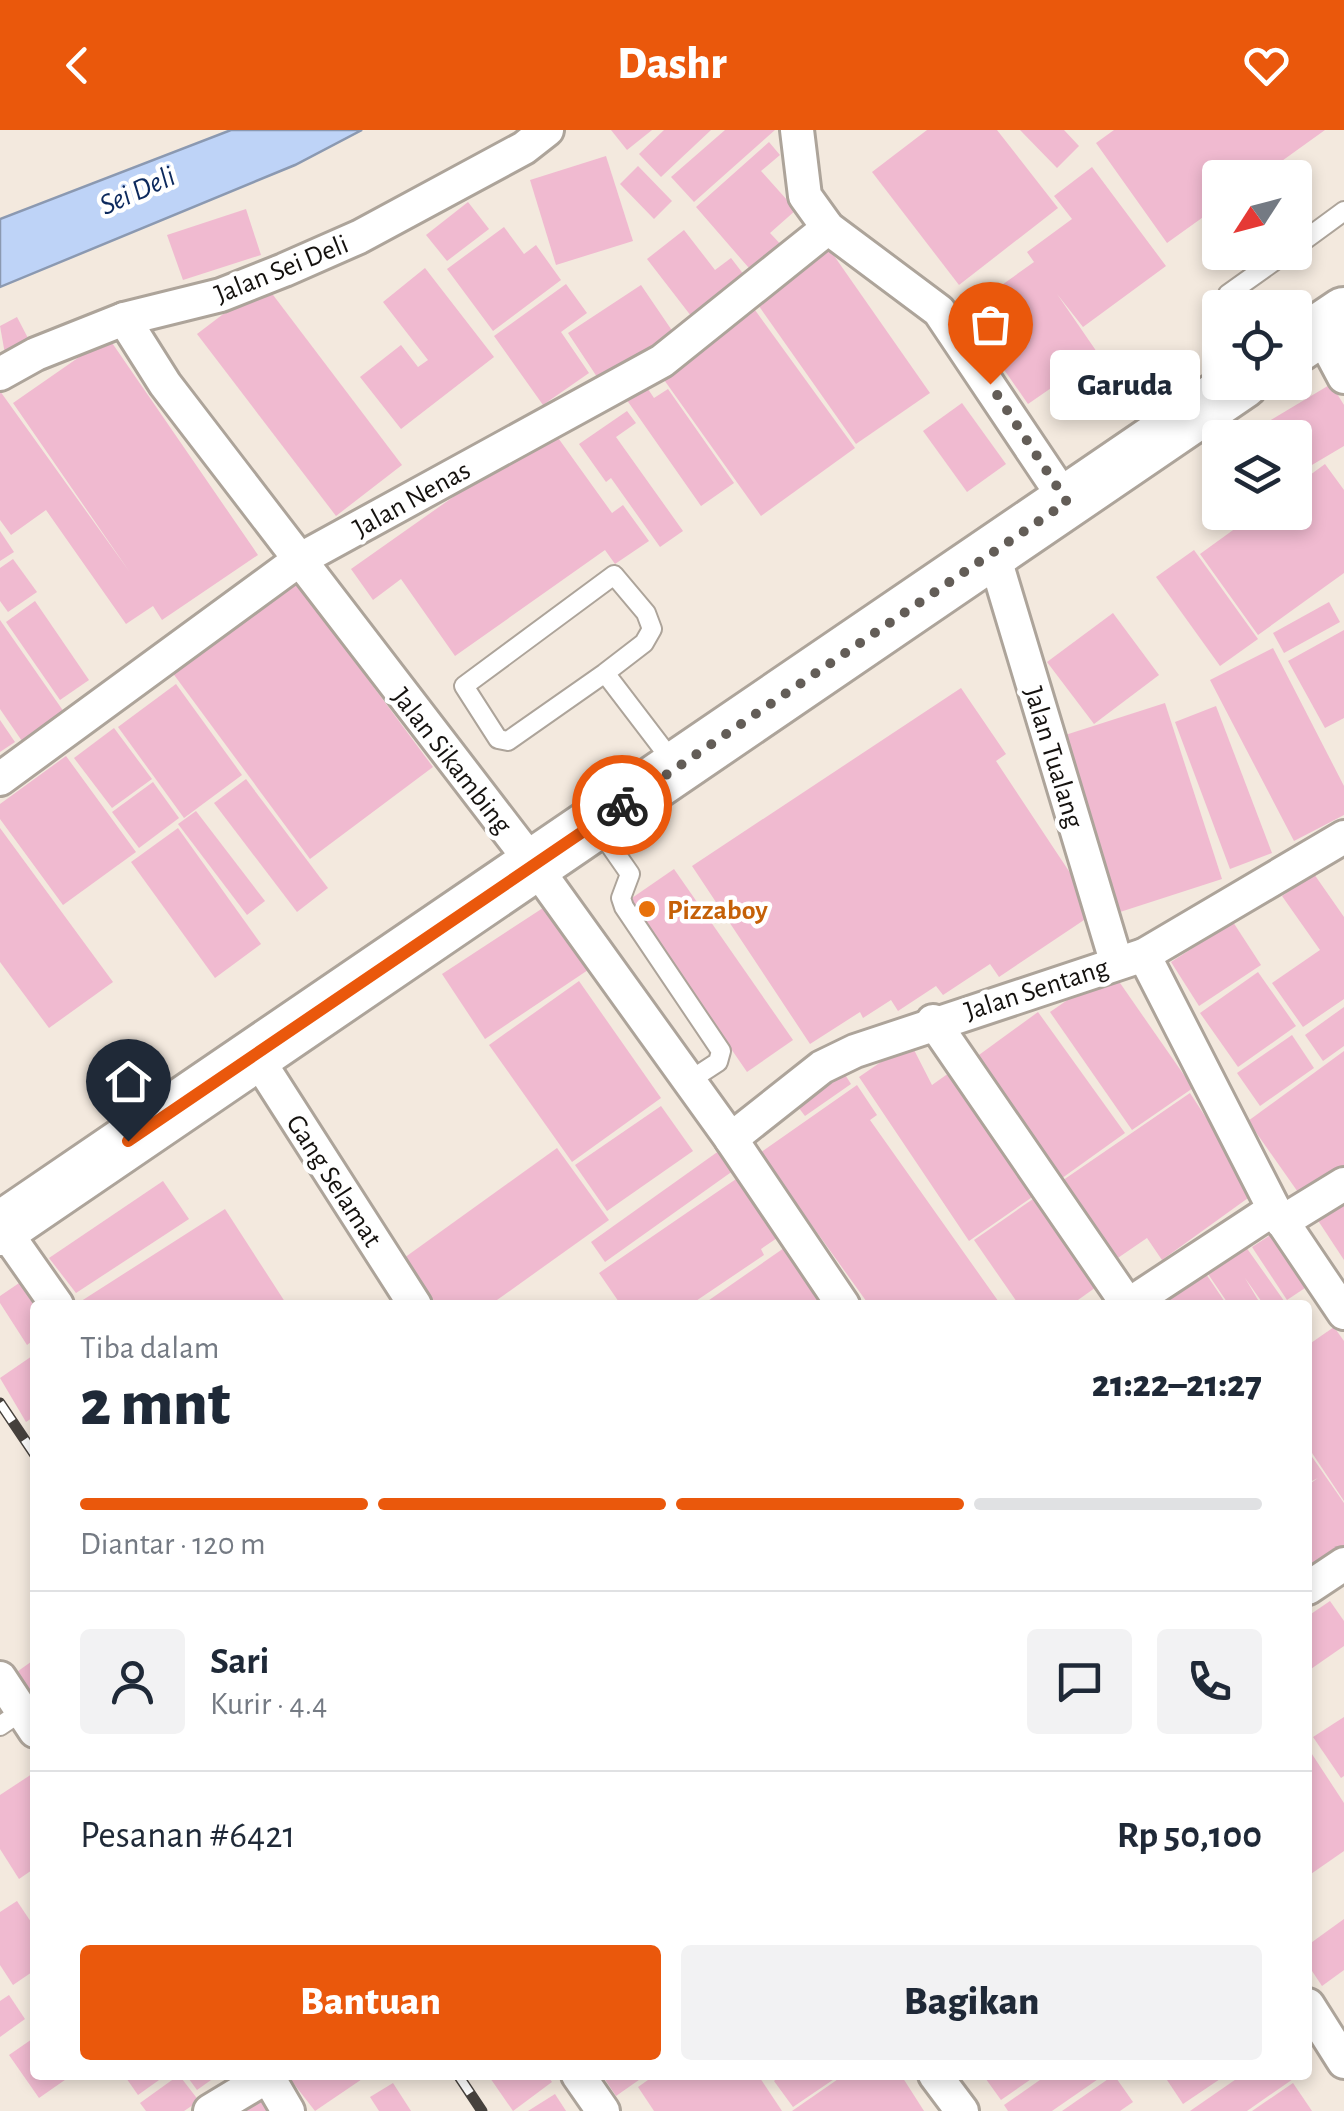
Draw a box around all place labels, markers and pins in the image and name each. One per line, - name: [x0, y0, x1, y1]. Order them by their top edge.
- pin: [948, 282, 1033, 385]
- callout: Garuda: [1050, 349, 1200, 419]
- place label: Pizzaboy: [667, 897, 768, 925]
- marker: Pizzaboy: [636, 898, 658, 920]
- pin: [86, 1039, 171, 1142]

